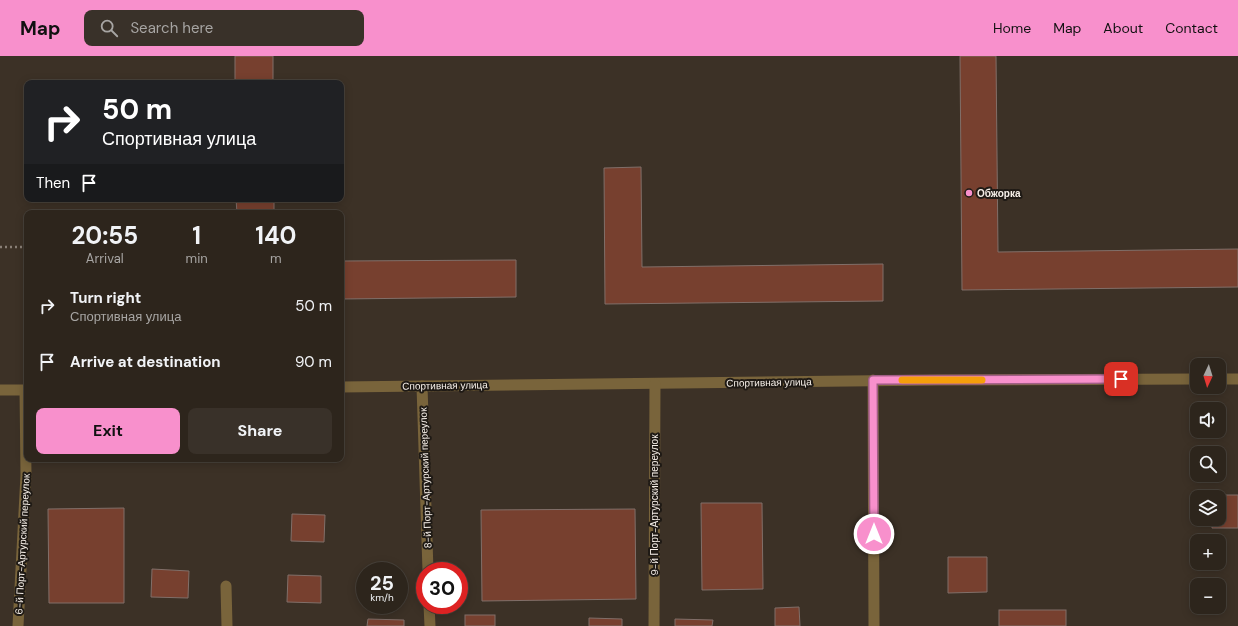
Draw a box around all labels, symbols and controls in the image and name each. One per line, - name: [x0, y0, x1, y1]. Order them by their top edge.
- search box: [84, 10, 364, 46]
- text: Map: [20, 16, 60, 41]
- icon: search: [98, 17, 120, 39]
- text: Search here: [130, 18, 213, 38]
- text: Home: [993, 19, 1031, 37]
- text: Map: [1053, 19, 1081, 37]
- text: About: [1103, 19, 1143, 37]
- text: Contact: [1165, 19, 1218, 37]
- text: 50 m: [102, 91, 172, 128]
- icon: right: [36, 96, 88, 148]
- text: Спортивная улица: [102, 127, 256, 151]
- icon: arrive: [78, 172, 100, 194]
- text: Then: [36, 173, 70, 193]
- place label: Обжорка: [977, 187, 1021, 200]
- marker: Обжорка: [964, 188, 974, 198]
- text: 20:55: [71, 220, 138, 251]
- text: 1: [192, 220, 201, 251]
- text: 140: [255, 220, 296, 251]
- text: Arrival: [86, 250, 124, 267]
- text: min: [186, 250, 208, 267]
- text: m: [270, 250, 282, 267]
- text: Turn right: [70, 288, 141, 308]
- icon: right: [36, 295, 58, 317]
- text: 50 m: [295, 296, 332, 316]
- text: Спортивная улица: [70, 308, 181, 325]
- icon: arrive: [36, 351, 58, 373]
- text: Arrive at destination: [70, 352, 221, 372]
- text: 90 m: [295, 352, 332, 372]
- north arrow: [1190, 358, 1226, 394]
- map controls: [1190, 358, 1226, 614]
- pin: [1104, 362, 1138, 396]
- icon: arrive: [1110, 368, 1132, 390]
- street label: Спортивная улица: [726, 375, 812, 390]
- street label: Спортивная улица: [402, 378, 488, 393]
- button: sound: [1190, 402, 1226, 438]
- street label: 8-й Порт-Артурский переулок: [417, 407, 434, 549]
- button: Exit: [36, 408, 180, 454]
- button: Share: [188, 408, 332, 454]
- street label: 9-й Порт-Артурский переулок: [648, 434, 661, 576]
- button: search: [1190, 446, 1226, 482]
- street label: 6-й Порт-Артурский переулок: [12, 473, 33, 615]
- button: layers: [1190, 490, 1226, 526]
- position arrow: [853, 513, 895, 555]
- button: +: [1190, 534, 1226, 570]
- speed limit sign: 30: [416, 562, 468, 614]
- text: 25: [370, 570, 394, 596]
- button: −: [1190, 578, 1226, 614]
- text: km/h: [370, 591, 394, 604]

